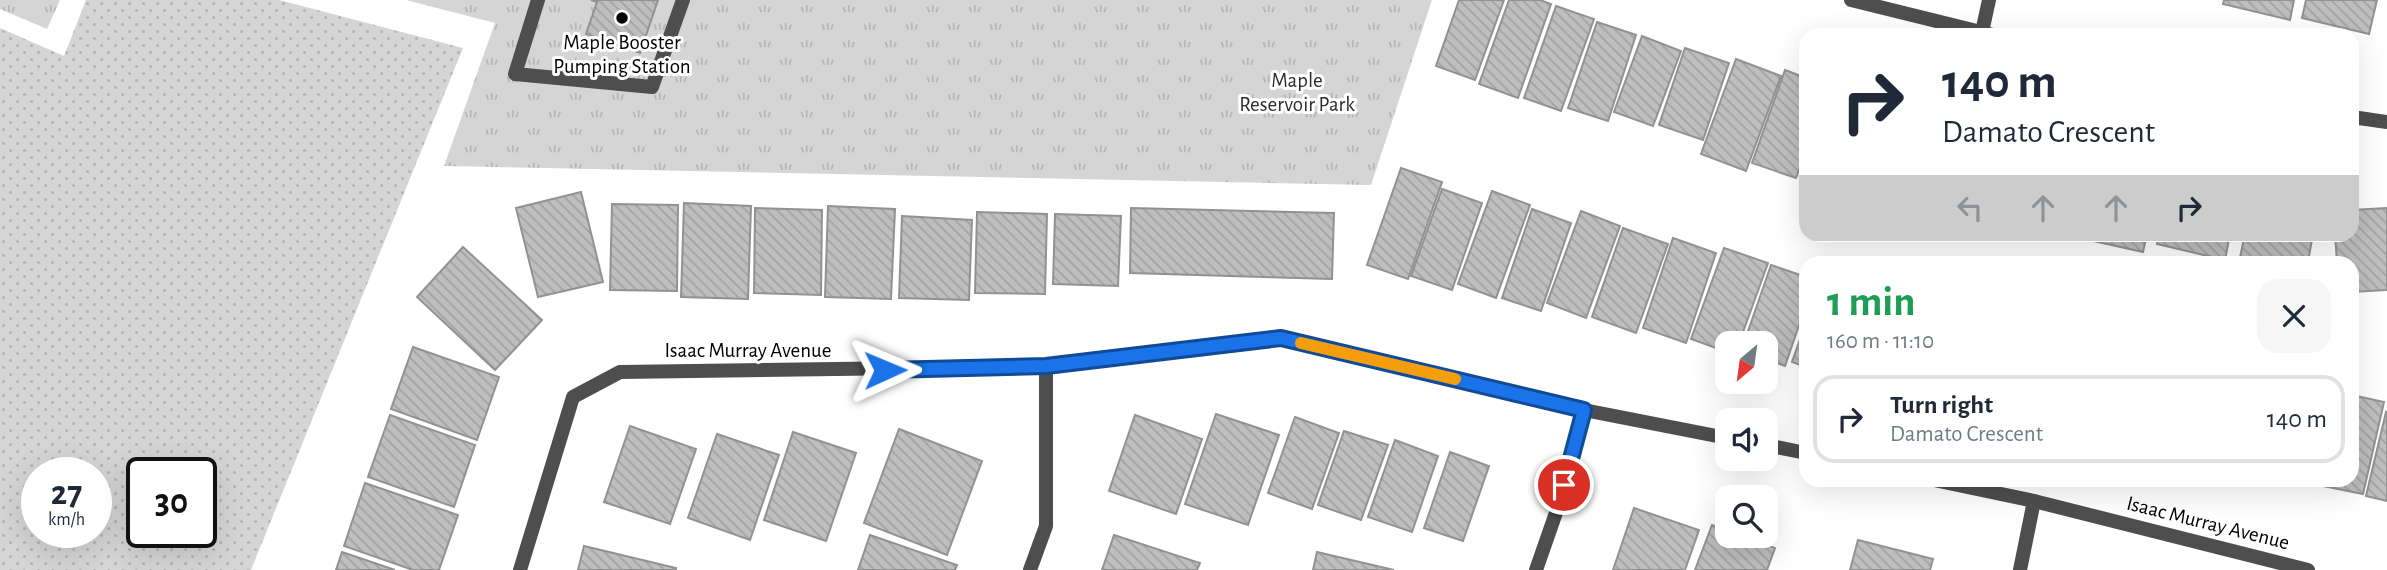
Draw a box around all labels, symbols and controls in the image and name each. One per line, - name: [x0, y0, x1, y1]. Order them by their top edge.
- marker: Maple Booster Pumping Station: [614, 10, 630, 26]
- place label: Maple Booster Pumping Station: [553, 32, 691, 77]
- icon: right: [1827, 56, 1918, 147]
- text: 140 m: [1942, 58, 2057, 107]
- park label: Maple Reservoir Park: [1239, 70, 1355, 115]
- text: Damato Crescent: [1942, 116, 2155, 148]
- icon: left: [1951, 189, 1989, 227]
- icon: ahead: [2024, 189, 2062, 227]
- icon: ahead: [2097, 189, 2135, 227]
- icon: right: [2170, 189, 2208, 227]
- button: close: [2257, 279, 2331, 353]
- text: 1 min: [1827, 281, 1916, 323]
- text: 160 m · 11:10: [1827, 330, 1934, 353]
- north arrow: [1715, 331, 1778, 394]
- map controls: [1715, 331, 1778, 548]
- position arrow: [848, 333, 922, 407]
- street label: Isaac Murray Avenue: [665, 340, 832, 361]
- text: Turn right: [1890, 392, 1993, 418]
- icon: right: [1831, 400, 1869, 438]
- text: 140 m: [2267, 406, 2327, 432]
- button: sound: [1715, 408, 1778, 471]
- text: Damato Crescent: [1890, 423, 2043, 446]
- pin: [1534, 455, 1594, 515]
- speed limit sign: 30: [126, 457, 217, 548]
- icon: arrive: [1545, 466, 1583, 504]
- text: 27: [51, 476, 82, 511]
- button: search: [1715, 485, 1778, 548]
- street label: Isaac Murray Avenue: [2124, 493, 2292, 553]
- text: km/h: [48, 511, 85, 529]

